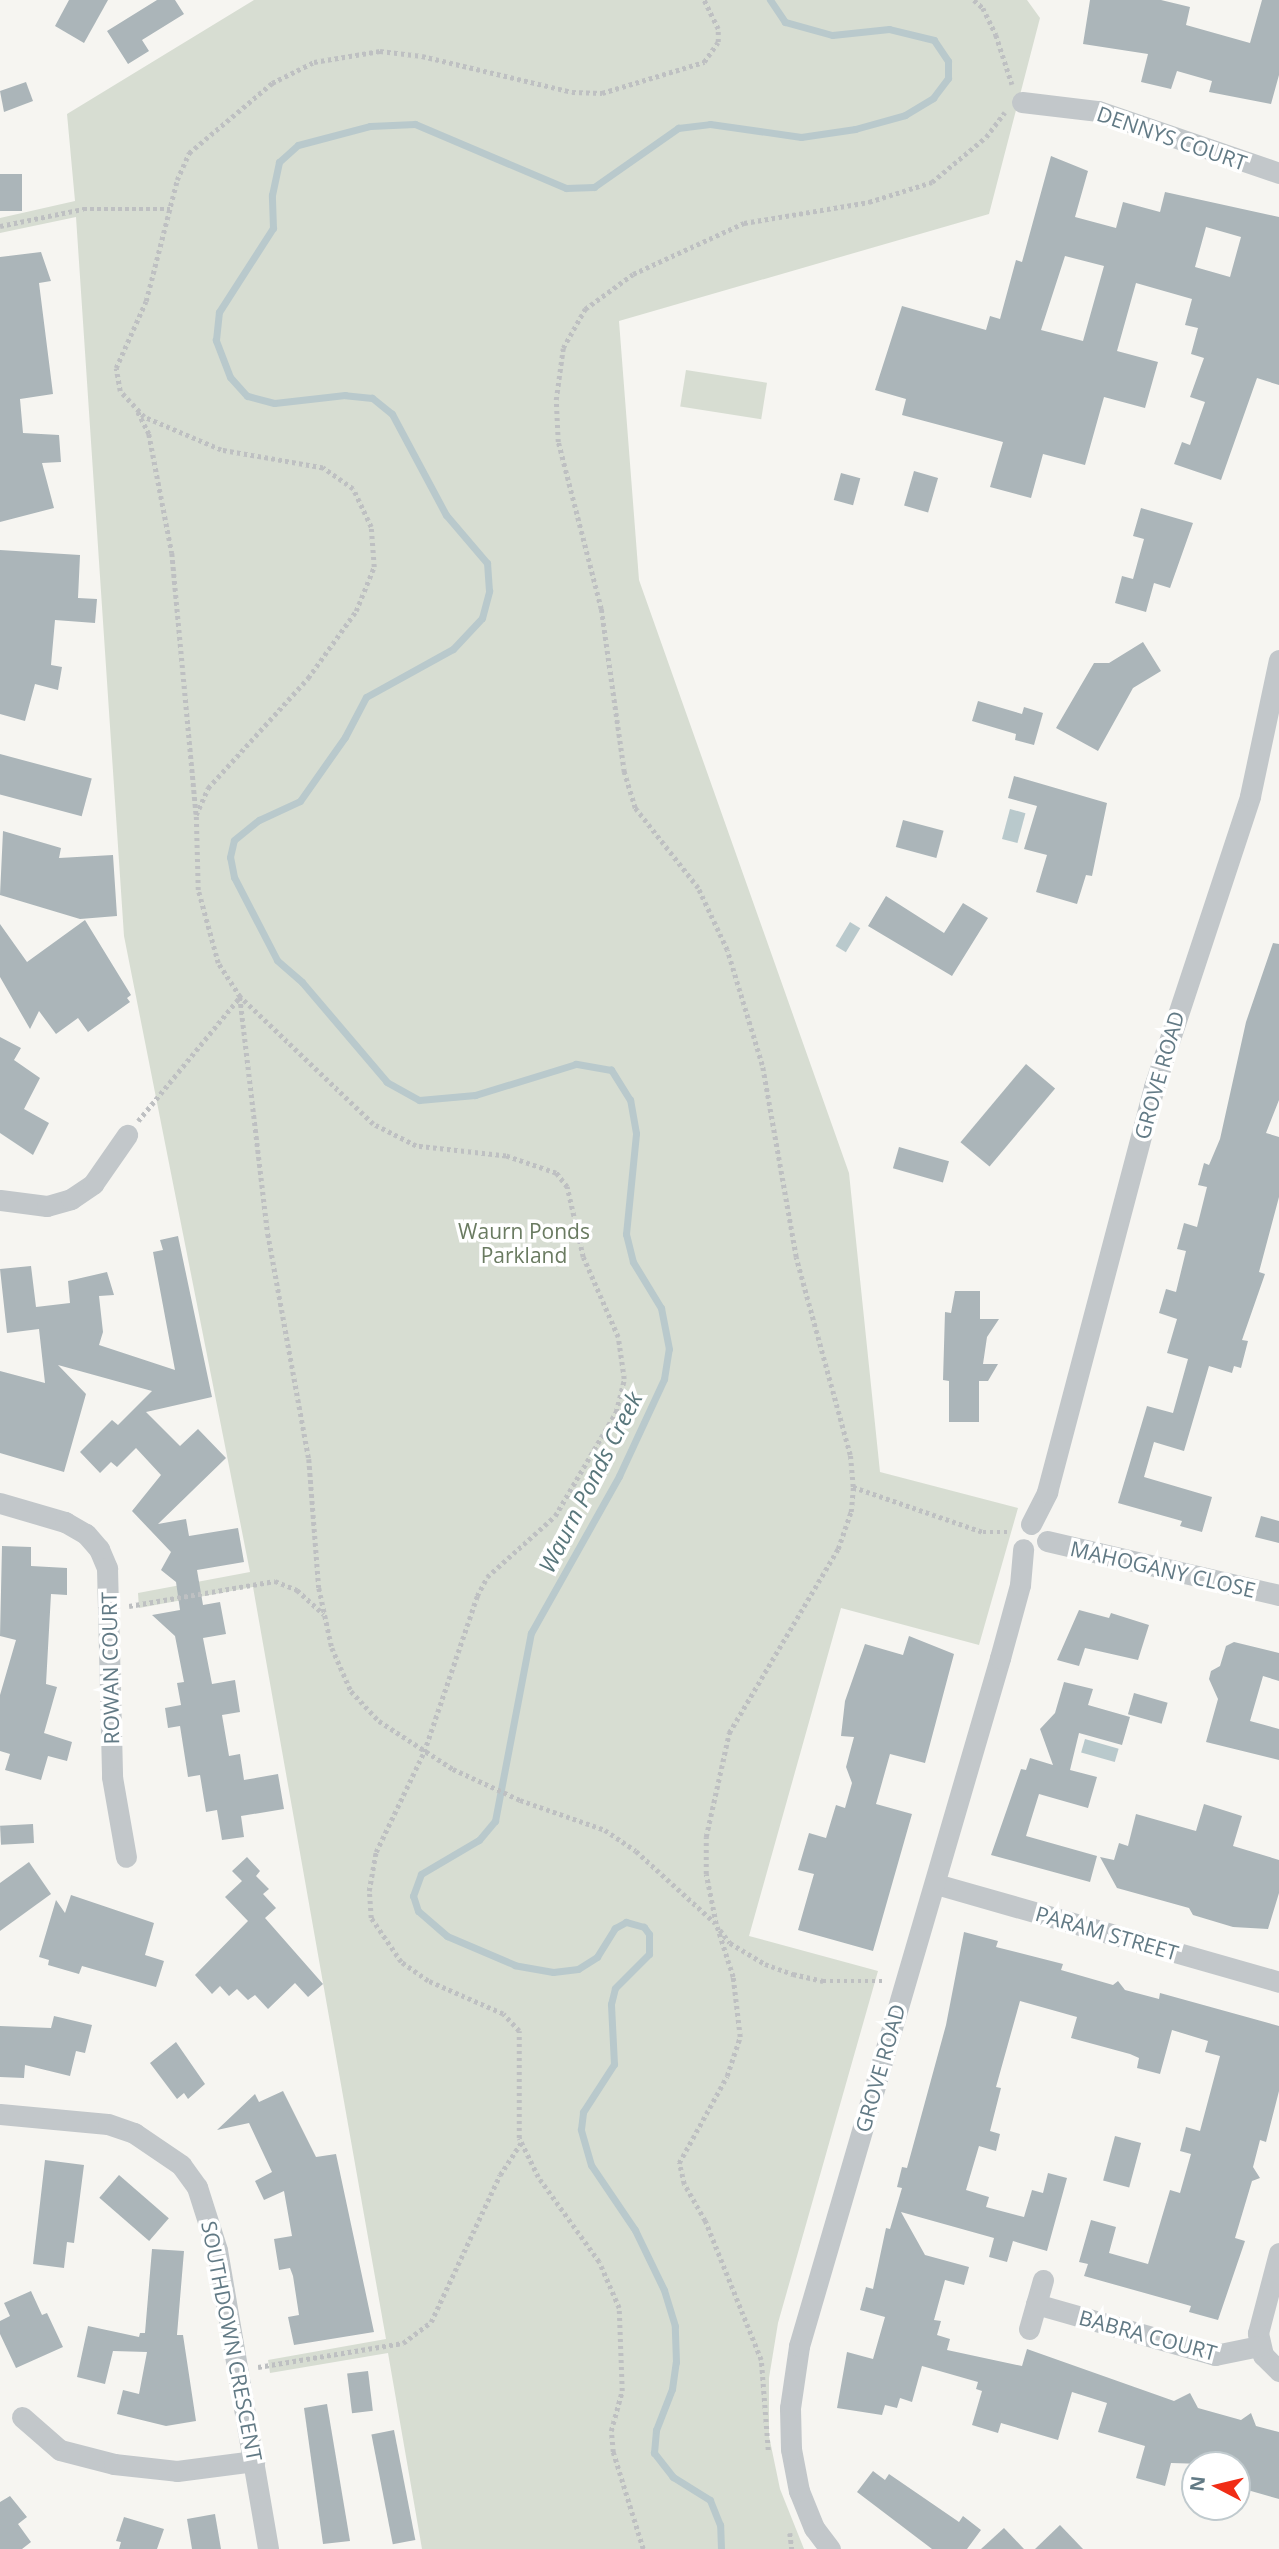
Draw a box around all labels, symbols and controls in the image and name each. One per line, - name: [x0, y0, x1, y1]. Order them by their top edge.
- street label: DENNYS COURT: [1094, 101, 1250, 175]
- street label: GROVE ROAD: [1129, 1008, 1189, 1142]
- park label: Waurn Ponds Parkland: [458, 1218, 590, 1268]
- water label: Waurn Ponds Creek: [532, 1387, 648, 1577]
- street label: MAHOGANY CLOSE: [1068, 1535, 1258, 1603]
- street label: ROWAN COURT: [96, 1591, 124, 1745]
- street label: PARAM STREET: [1033, 1901, 1181, 1965]
- street label: GROVE ROAD: [850, 2001, 910, 2135]
- street label: SOUTHDOWN CRESCENT: [196, 2219, 268, 2463]
- street label: BABRA COURT: [1076, 2305, 1220, 2365]
- north arrow: [1181, 2451, 1251, 2521]
- text: N: [1183, 2474, 1211, 2493]

